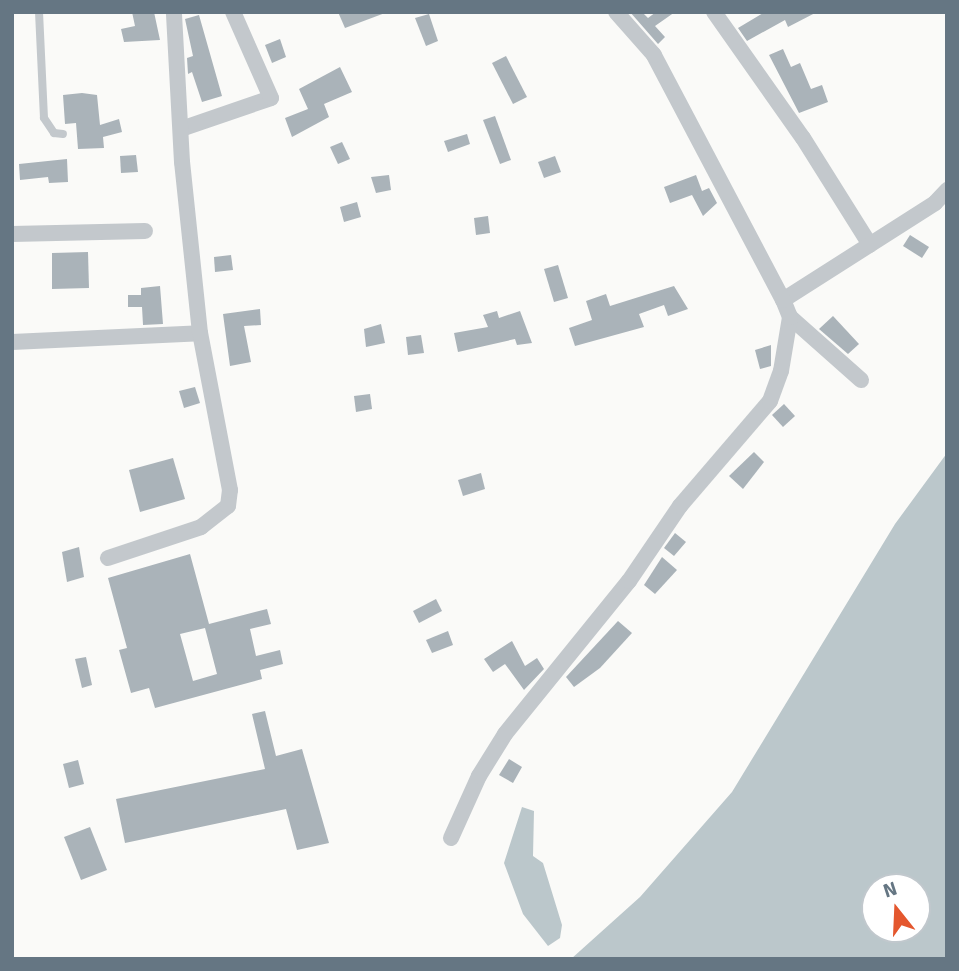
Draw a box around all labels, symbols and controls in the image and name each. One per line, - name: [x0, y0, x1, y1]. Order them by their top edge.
- north arrow: [861, 873, 931, 943]
- text: N: [880, 876, 900, 903]

